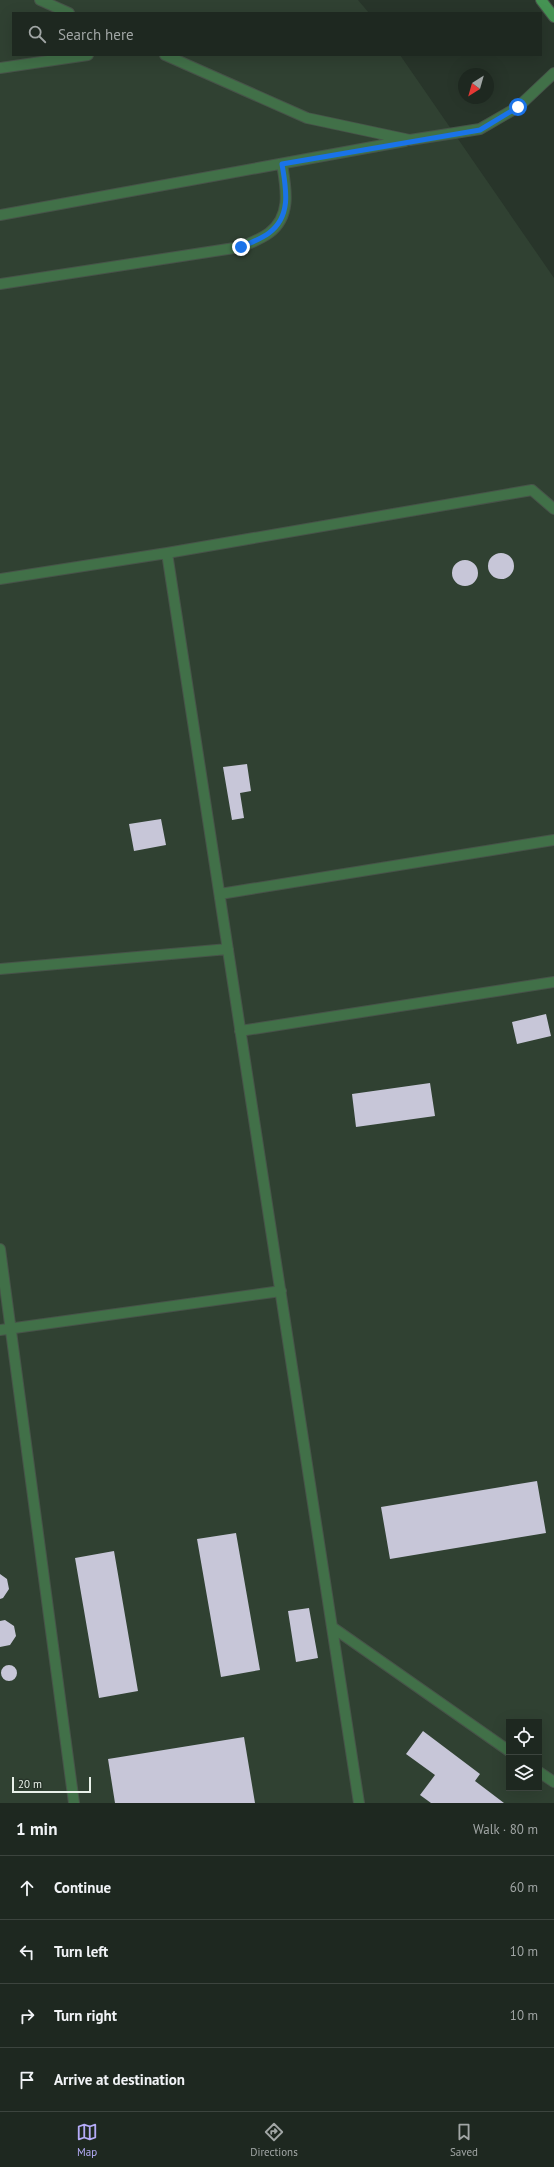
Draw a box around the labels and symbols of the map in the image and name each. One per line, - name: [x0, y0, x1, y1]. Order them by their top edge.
- north arrow: [458, 68, 494, 104]
- route start: [509, 98, 527, 116]
- route end: [232, 238, 250, 256]
- scale bar: [12, 1775, 91, 1794]

